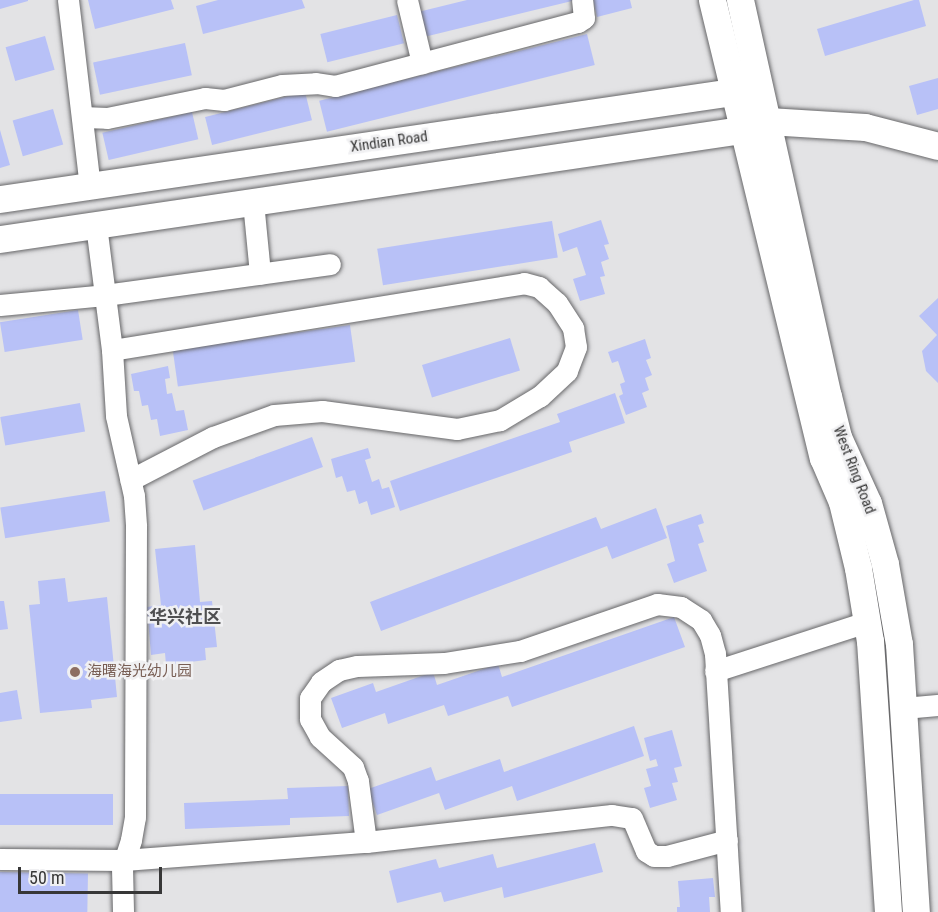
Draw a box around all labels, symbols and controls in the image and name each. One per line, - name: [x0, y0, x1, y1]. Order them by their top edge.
- street label: Xindian Road: [349, 128, 429, 156]
- street label: West Ring Road: [829, 424, 879, 516]
- district label: 华兴社区: [149, 606, 221, 628]
- place label: 海曙海光幼儿园: [87, 663, 192, 681]
- marker: 海曙海光幼儿园: [68, 665, 82, 679]
- scale bar: [21, 855, 165, 893]
- text: 50 m: [29, 867, 64, 888]

